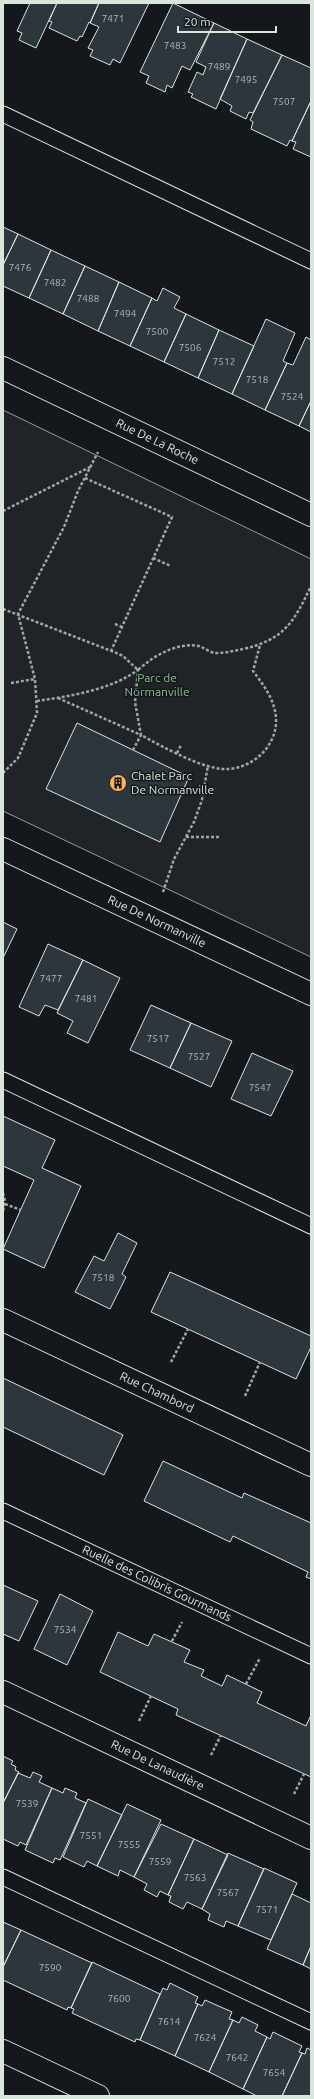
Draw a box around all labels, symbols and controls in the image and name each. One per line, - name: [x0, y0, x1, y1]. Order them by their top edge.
- scale bar: [178, 8, 276, 34]
- house number: 7471: [102, 13, 124, 24]
- text: 20 m: [184, 15, 211, 28]
- house number: 7483: [164, 40, 186, 51]
- house number: 7489: [208, 61, 230, 72]
- house number: 7495: [235, 74, 257, 85]
- house number: 7507: [273, 96, 295, 107]
- house number: 7476: [9, 262, 32, 273]
- house number: 7482: [44, 277, 66, 288]
- house number: 7488: [77, 293, 100, 304]
- house number: 7494: [114, 308, 137, 319]
- house number: 7500: [146, 326, 169, 337]
- house number: 7506: [179, 342, 202, 353]
- house number: 7512: [213, 356, 235, 367]
- house number: 7518: [246, 374, 269, 385]
- house number: 7524: [281, 391, 304, 402]
- street label: Rue De La Roche: [114, 416, 201, 466]
- park label: Parc de Normanville: [124, 671, 190, 698]
- place label: Chalet Parc De Normanville: [131, 769, 214, 796]
- building icon: Chalet Parc De Normanville: [108, 773, 128, 793]
- street label: Rue De Normanville: [106, 892, 208, 950]
- house number: 7477: [40, 973, 62, 984]
- house number: 7481: [75, 993, 97, 1004]
- house number: 7517: [147, 1033, 169, 1044]
- house number: 7527: [188, 1051, 210, 1062]
- house number: 7547: [249, 1082, 271, 1093]
- house number: 7518: [92, 1272, 115, 1283]
- street label: Rue Chambord: [118, 1369, 196, 1415]
- street label: Ruelle des Colibris Gourmands: [80, 1542, 234, 1624]
- house number: 7534: [54, 1624, 77, 1635]
- street label: Rue De Lanaudière: [109, 1737, 206, 1792]
- house number: 7539: [16, 1798, 38, 1809]
- house number: 7551: [80, 1830, 102, 1841]
- house number: 7555: [118, 1839, 140, 1850]
- house number: 7559: [149, 1856, 171, 1867]
- house number: 7563: [184, 1872, 206, 1883]
- house number: 7567: [217, 1887, 239, 1898]
- house number: 7571: [256, 1904, 278, 1915]
- house number: 7590: [39, 1962, 62, 1973]
- house number: 7600: [108, 1993, 131, 2004]
- house number: 7614: [158, 2016, 181, 2027]
- house number: 7624: [194, 2032, 217, 2043]
- house number: 7642: [226, 2052, 248, 2063]
- house number: 7654: [263, 2067, 286, 2078]

